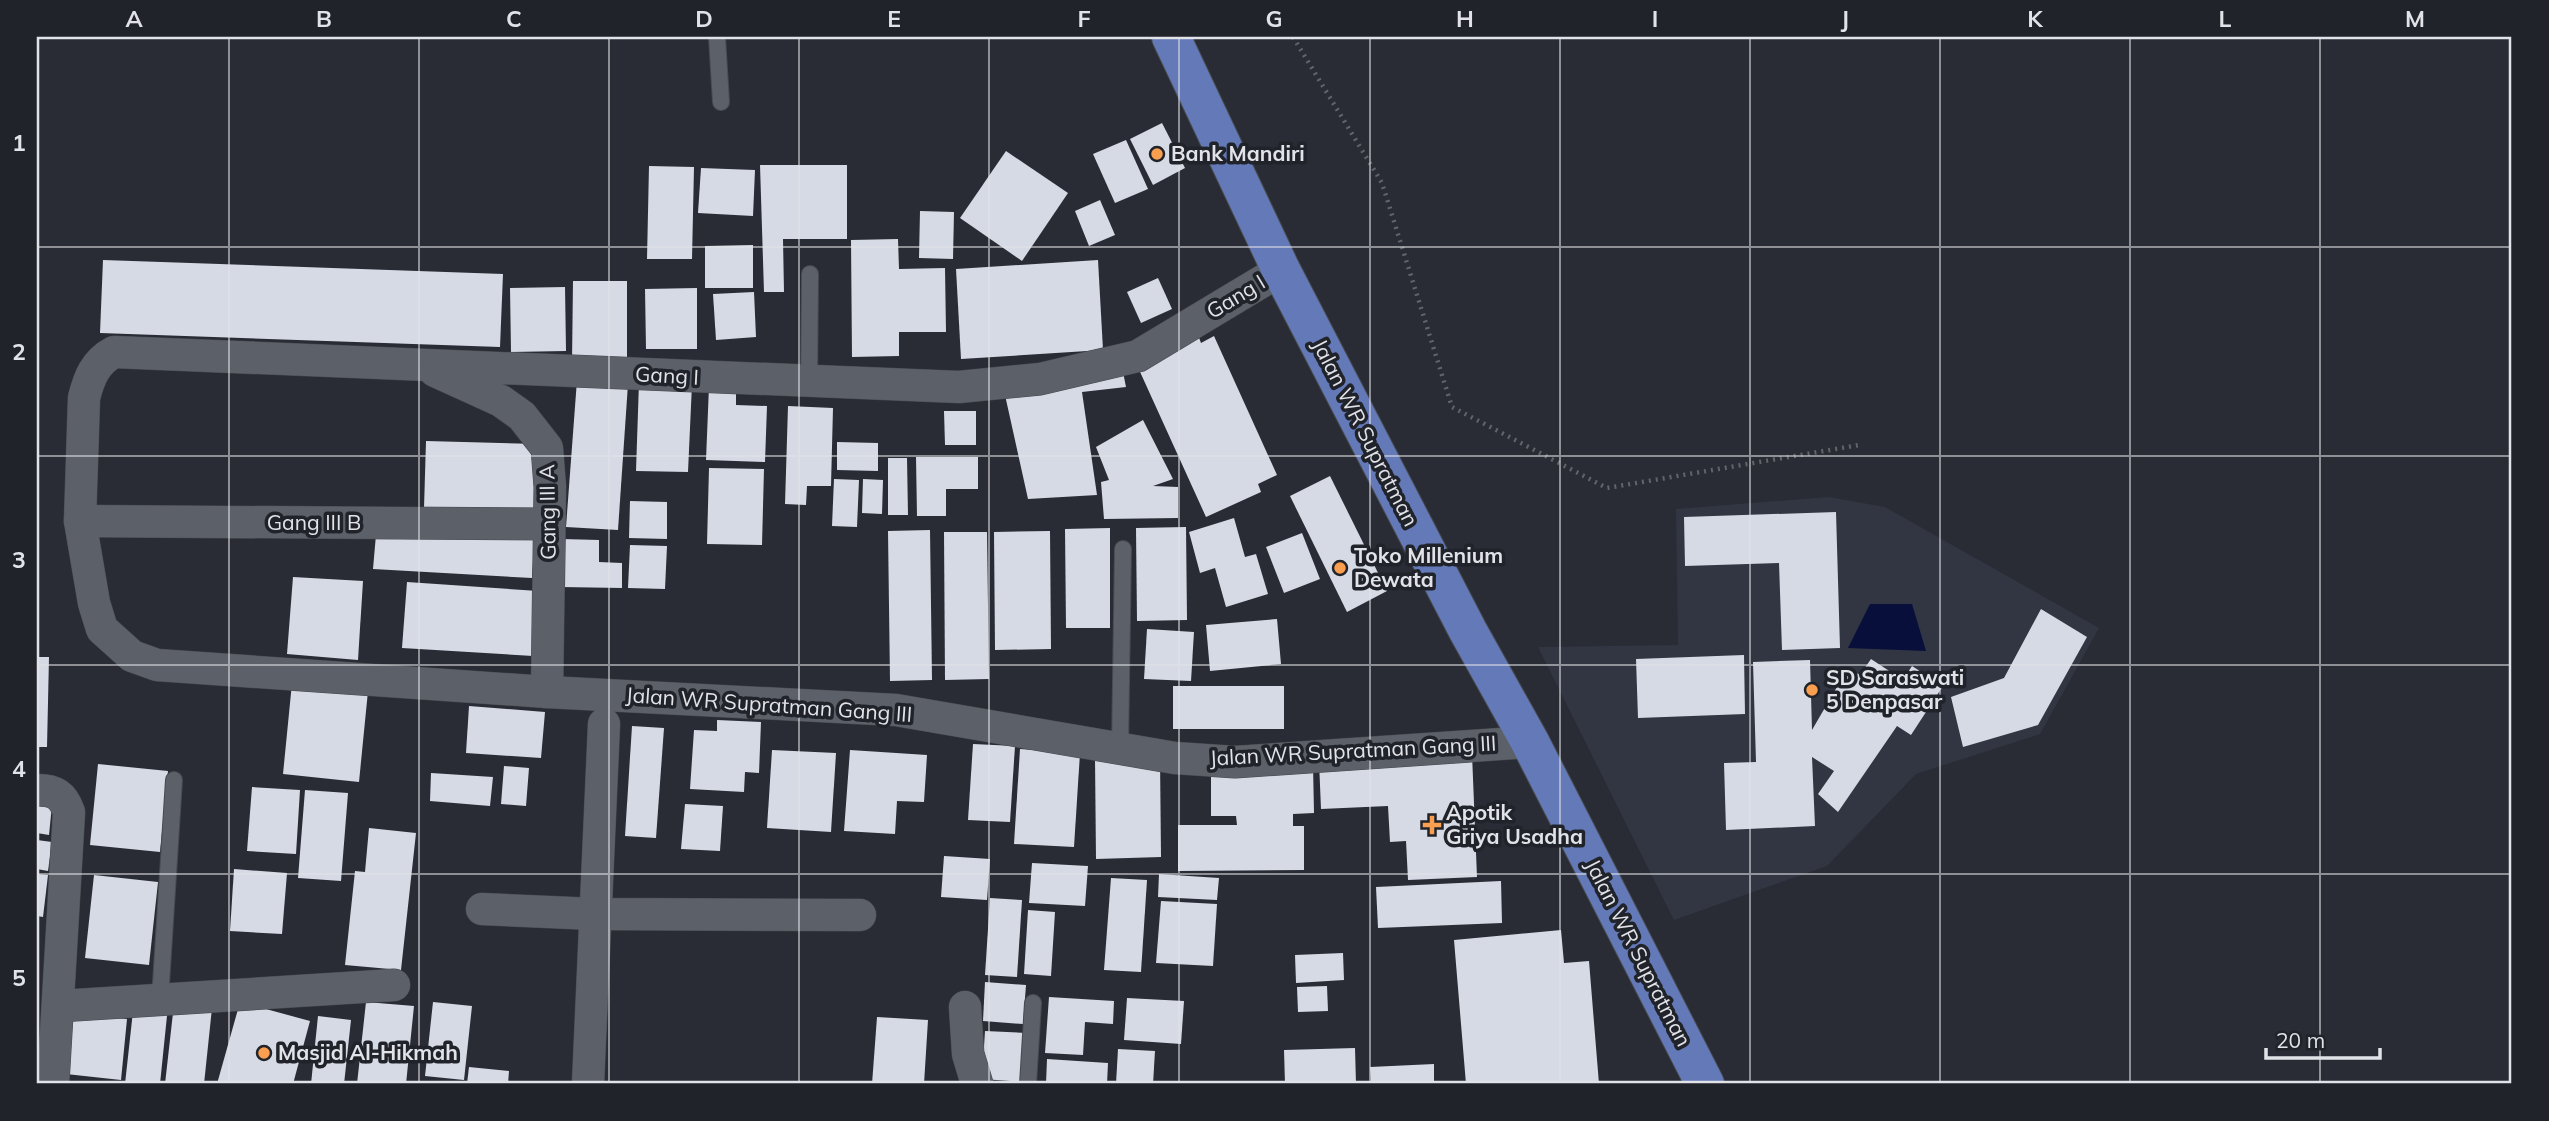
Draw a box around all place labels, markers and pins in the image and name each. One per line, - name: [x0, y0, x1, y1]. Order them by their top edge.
- place label: Bank Mandiri: [1171, 140, 1305, 166]
- marker: Bank Mandiri: [1149, 146, 1165, 162]
- place label: Toko Millenium Dewata: [1354, 542, 1503, 592]
- marker: Toko Millenium Dewata: [1332, 560, 1348, 576]
- place label: SD Saraswati 5 Denpasar: [1826, 664, 1964, 714]
- marker: SD Saraswati 5 Denpasar: [1804, 682, 1820, 698]
- place label: Apotik Griya Usadha: [1446, 799, 1583, 849]
- marker: Apotik Griya Usadha: [1424, 817, 1440, 833]
- place label: Masjid Al-Hikmah: [278, 1039, 458, 1065]
- marker: Masjid Al-Hikmah: [256, 1045, 272, 1061]

